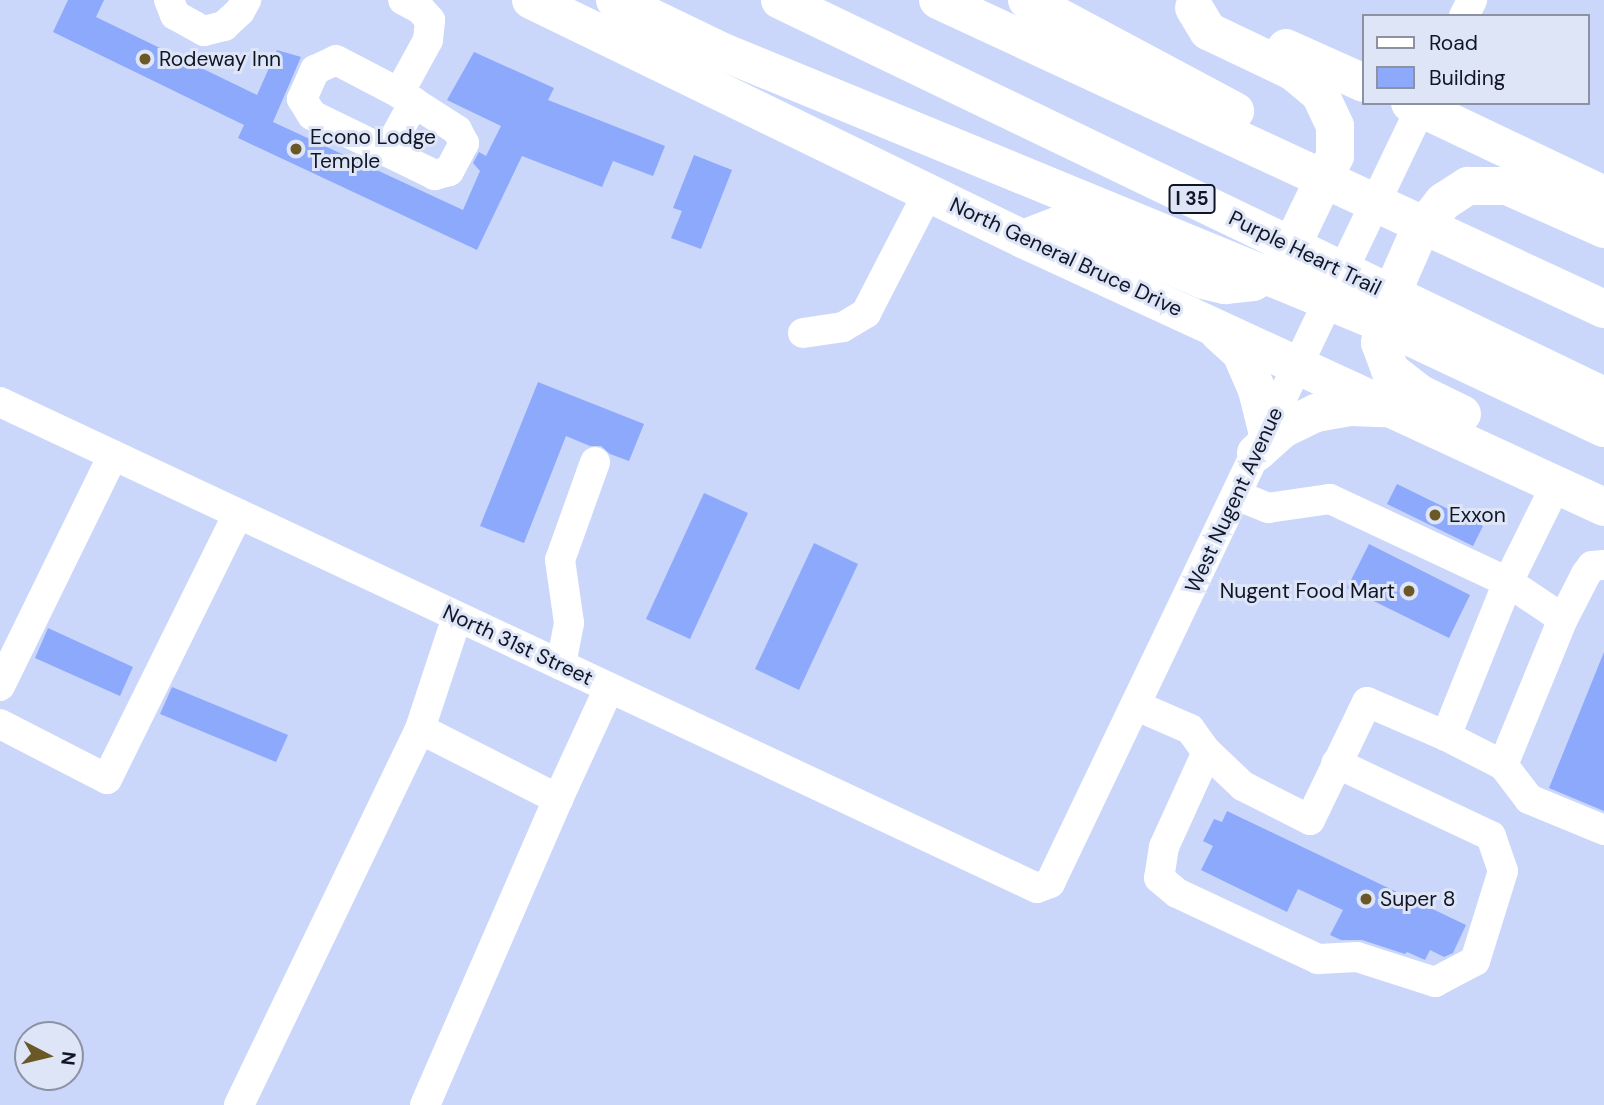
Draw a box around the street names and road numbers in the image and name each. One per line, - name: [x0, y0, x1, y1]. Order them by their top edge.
- road number: I 35: [1168, 183, 1216, 214]
- street label: North General Bruce Drive: [946, 192, 1186, 322]
- street label: Purple Heart Trail: [1225, 205, 1385, 301]
- street label: West Nugent Avenue: [1180, 403, 1288, 597]
- street label: North 31st Street: [439, 599, 597, 691]

